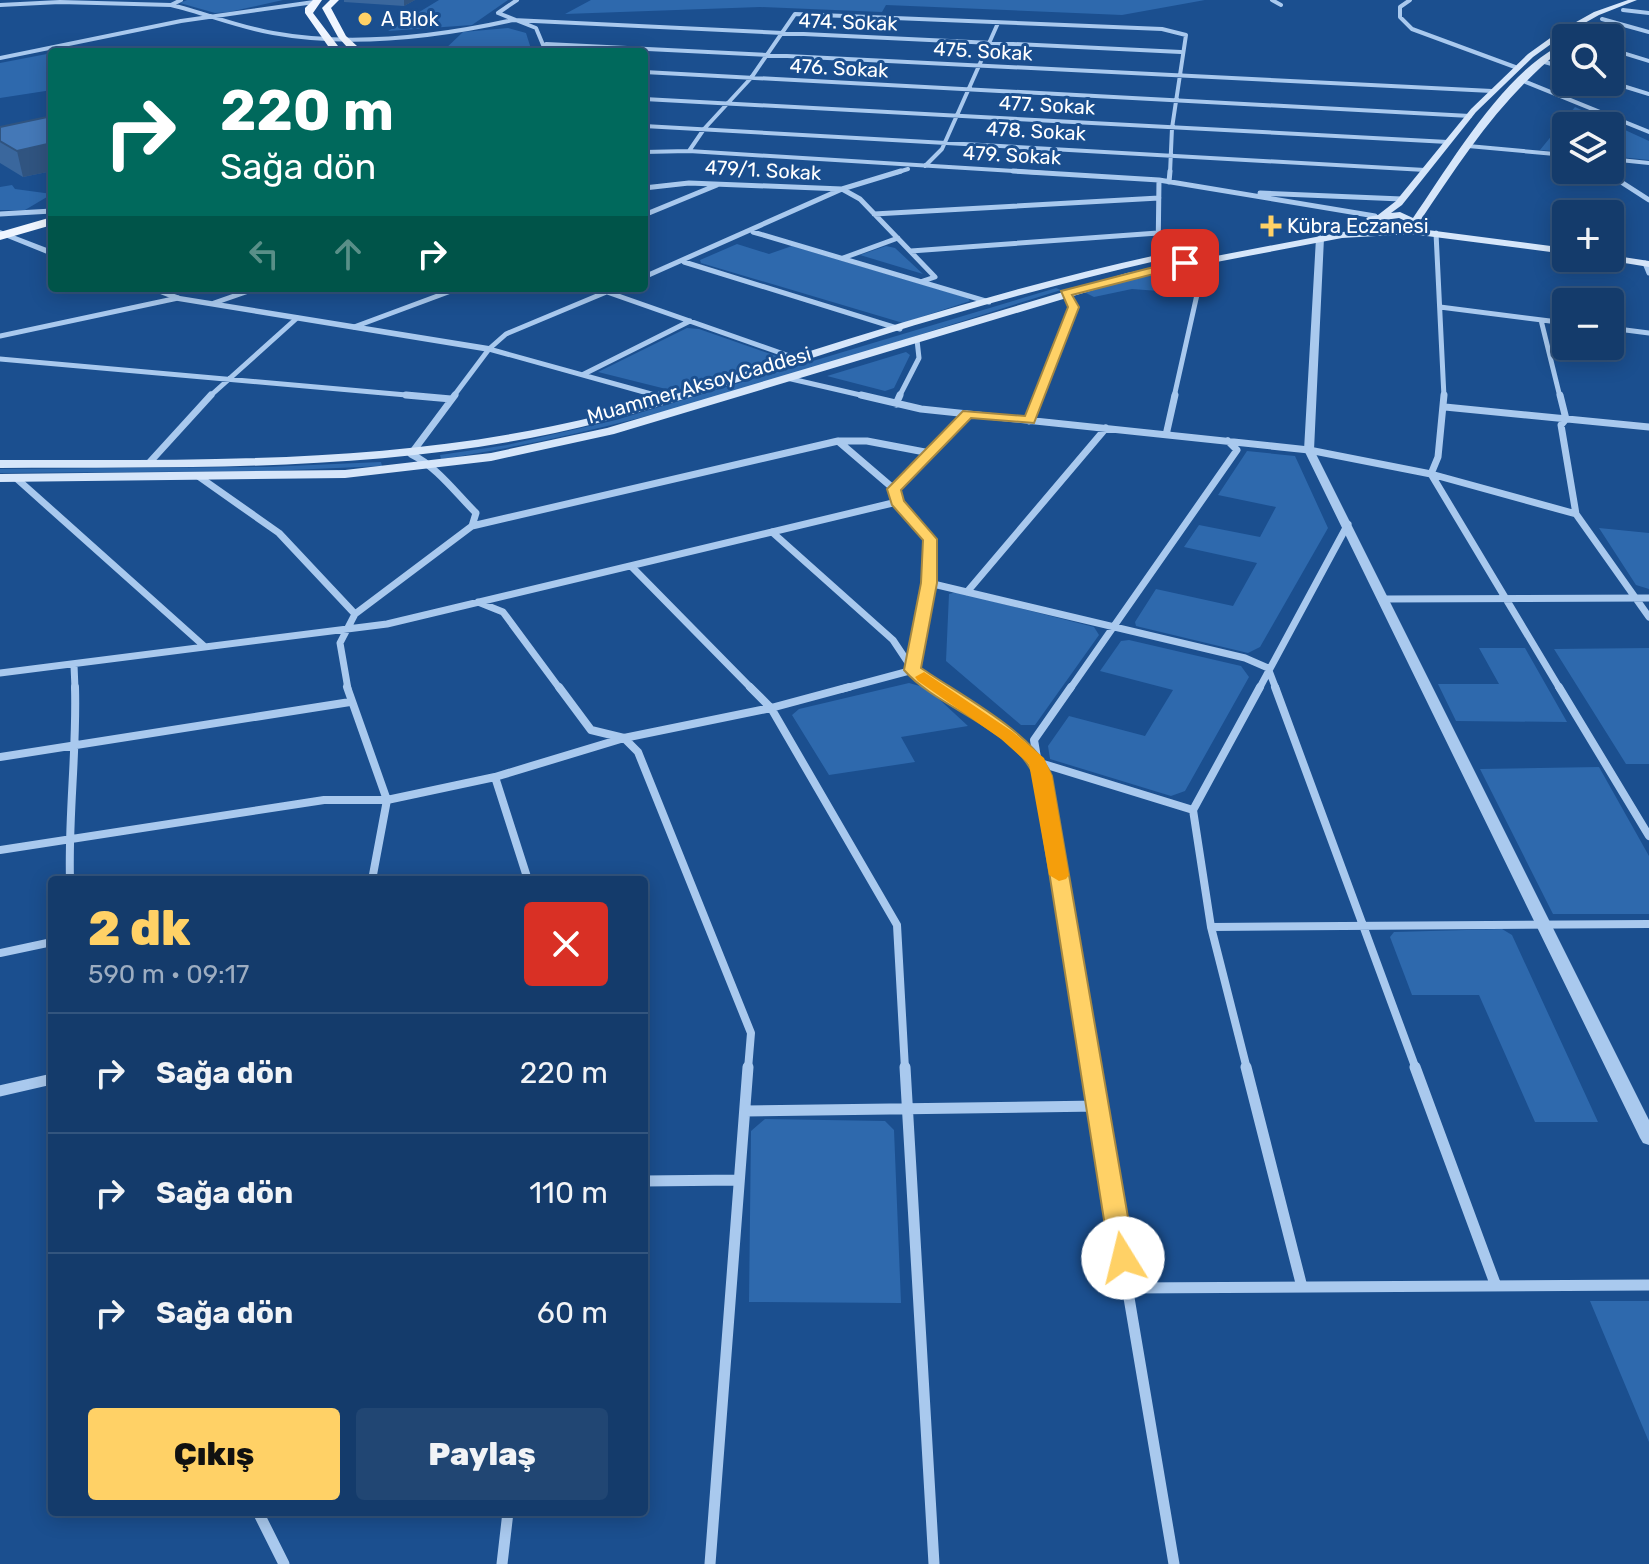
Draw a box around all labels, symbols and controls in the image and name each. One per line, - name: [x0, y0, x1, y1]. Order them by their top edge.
- place label: A Blok: [381, 7, 439, 31]
- street label: 474. Sokak: [798, 8, 899, 36]
- marker: A Blok: [356, 10, 374, 28]
- map controls: [1552, 24, 1624, 360]
- button: search: [1552, 24, 1624, 96]
- street label: 475. Sokak: [933, 36, 1034, 66]
- street label: 476. Sokak: [789, 53, 890, 83]
- text: 220 m: [220, 78, 394, 144]
- icon: right: [88, 80, 192, 184]
- street label: 477. Sokak: [998, 90, 1097, 120]
- button: layers: [1552, 112, 1624, 184]
- street label: 478. Sokak: [985, 116, 1087, 146]
- street label: 479. Sokak: [962, 140, 1062, 170]
- text: Sağa dön: [220, 145, 376, 188]
- street label: 479/1. Sokak: [704, 155, 823, 185]
- button: +: [1552, 200, 1624, 272]
- place label: Kübra Eczanesi: [1287, 214, 1429, 238]
- marker: Kübra Eczanesi: [1262, 217, 1280, 235]
- pin: [1151, 229, 1219, 297]
- icon: left: [242, 232, 286, 276]
- icon: ahead: [326, 232, 370, 276]
- icon: right: [410, 232, 454, 276]
- icon: arrive: [1163, 241, 1207, 285]
- button: −: [1552, 288, 1624, 360]
- street label: Muammer Aksoy Caddesi: [584, 342, 814, 428]
- text: 2 dk: [88, 900, 191, 957]
- button: close: [524, 902, 608, 986]
- text: 590 m · 09:17: [88, 959, 249, 990]
- icon: right: [88, 1051, 132, 1095]
- text: Sağa dön: [156, 1055, 293, 1091]
- text: 220 m: [520, 1055, 608, 1091]
- icon: right: [88, 1171, 132, 1215]
- text: Sağa dön: [156, 1175, 293, 1211]
- text: 110 m: [529, 1175, 608, 1211]
- position arrow: [1081, 1216, 1165, 1300]
- icon: right: [88, 1291, 132, 1335]
- text: Sağa dön: [156, 1295, 293, 1331]
- text: 60 m: [537, 1295, 608, 1331]
- button: Çıkış: [88, 1408, 340, 1500]
- button: Paylaş: [356, 1408, 608, 1500]

